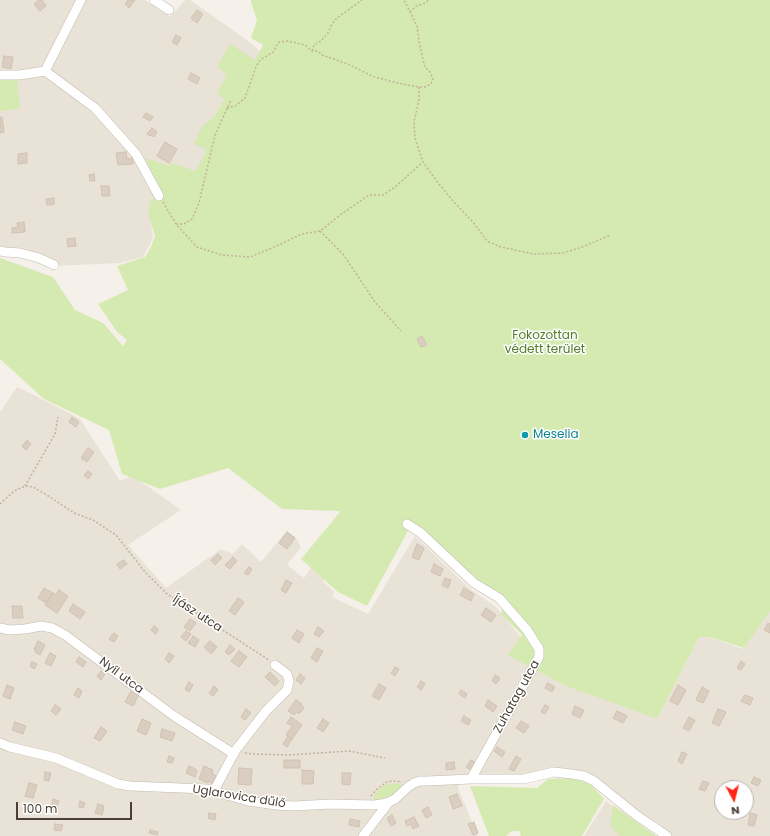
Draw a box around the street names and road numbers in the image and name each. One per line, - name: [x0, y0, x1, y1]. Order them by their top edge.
- street label: Íjász utca: [169, 593, 225, 635]
- street label: Nyíl utca: [96, 655, 146, 697]
- street label: Zuhatag utca: [491, 658, 543, 736]
- street label: Uglarovica dűlő: [191, 783, 287, 811]

